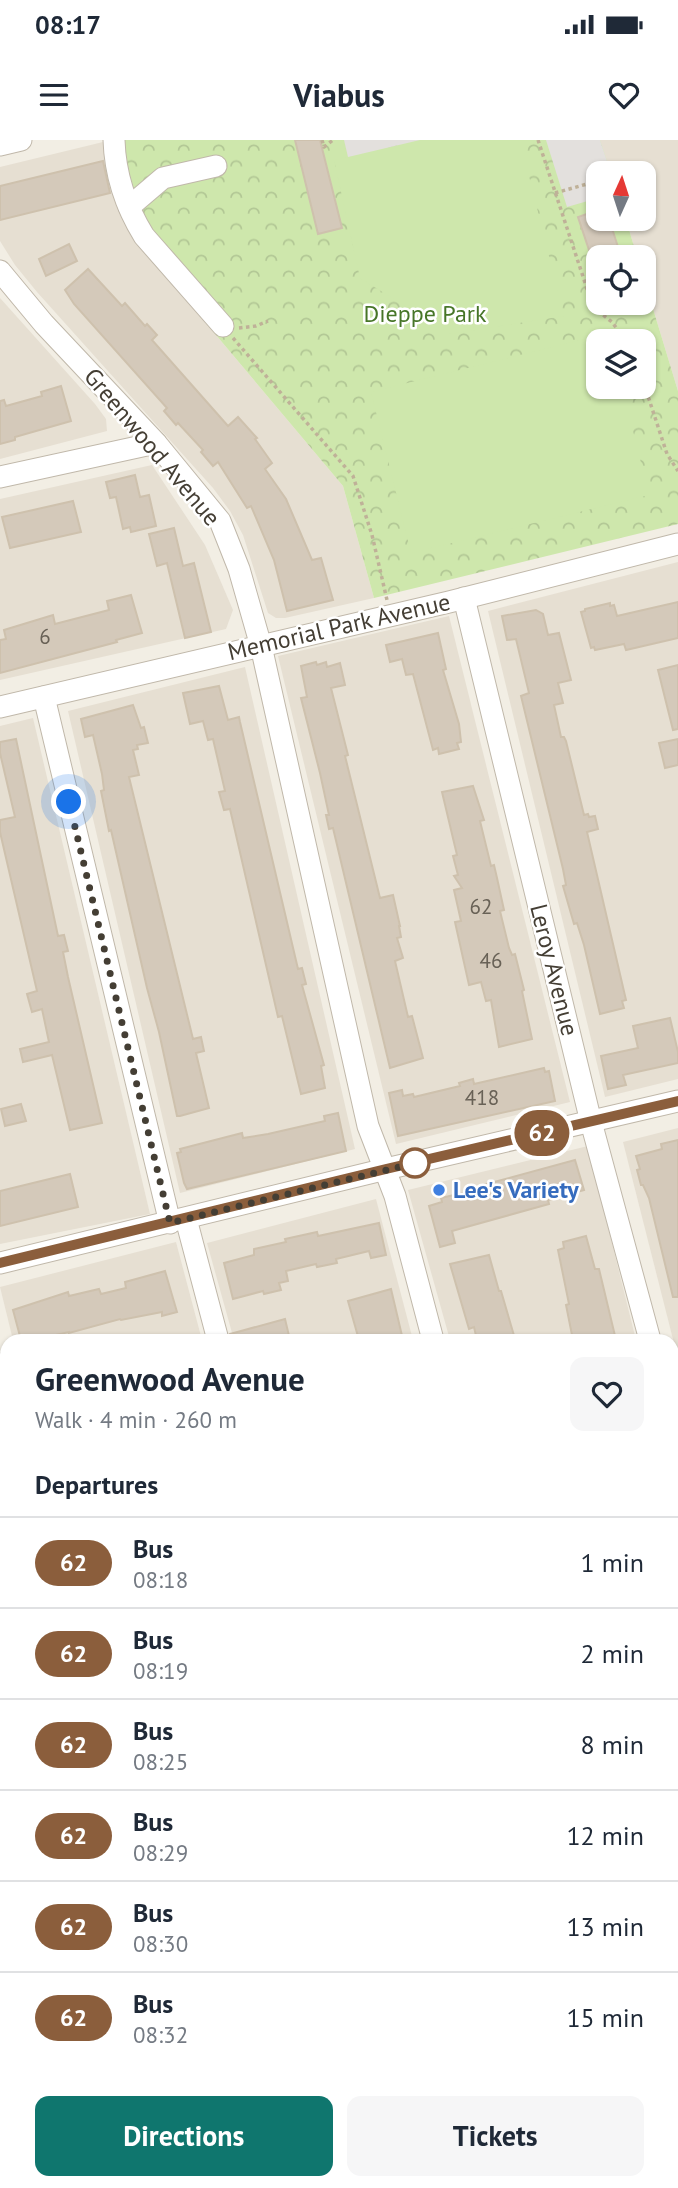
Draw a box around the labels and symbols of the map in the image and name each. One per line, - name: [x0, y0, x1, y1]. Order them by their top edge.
- north arrow: [586, 161, 656, 231]
- park label: Dieppe Park: [363, 298, 487, 329]
- street label: Greenwood Avenue: [77, 361, 227, 532]
- street label: Memorial Park Avenue: [225, 586, 453, 667]
- house number: 6: [39, 623, 51, 650]
- your location: [51, 784, 86, 819]
- house number: 62: [470, 893, 492, 920]
- street label: Leroy Avenue: [523, 901, 586, 1039]
- house number: 46: [480, 947, 502, 974]
- house number: 418: [465, 1084, 499, 1111]
- line badge: 62: [510, 1110, 574, 1156]
- unlabelled marker: [400, 1148, 430, 1178]
- place label: Lee's Variety: [453, 1174, 579, 1205]
- marker: Lee's Variety: [431, 1182, 447, 1198]

